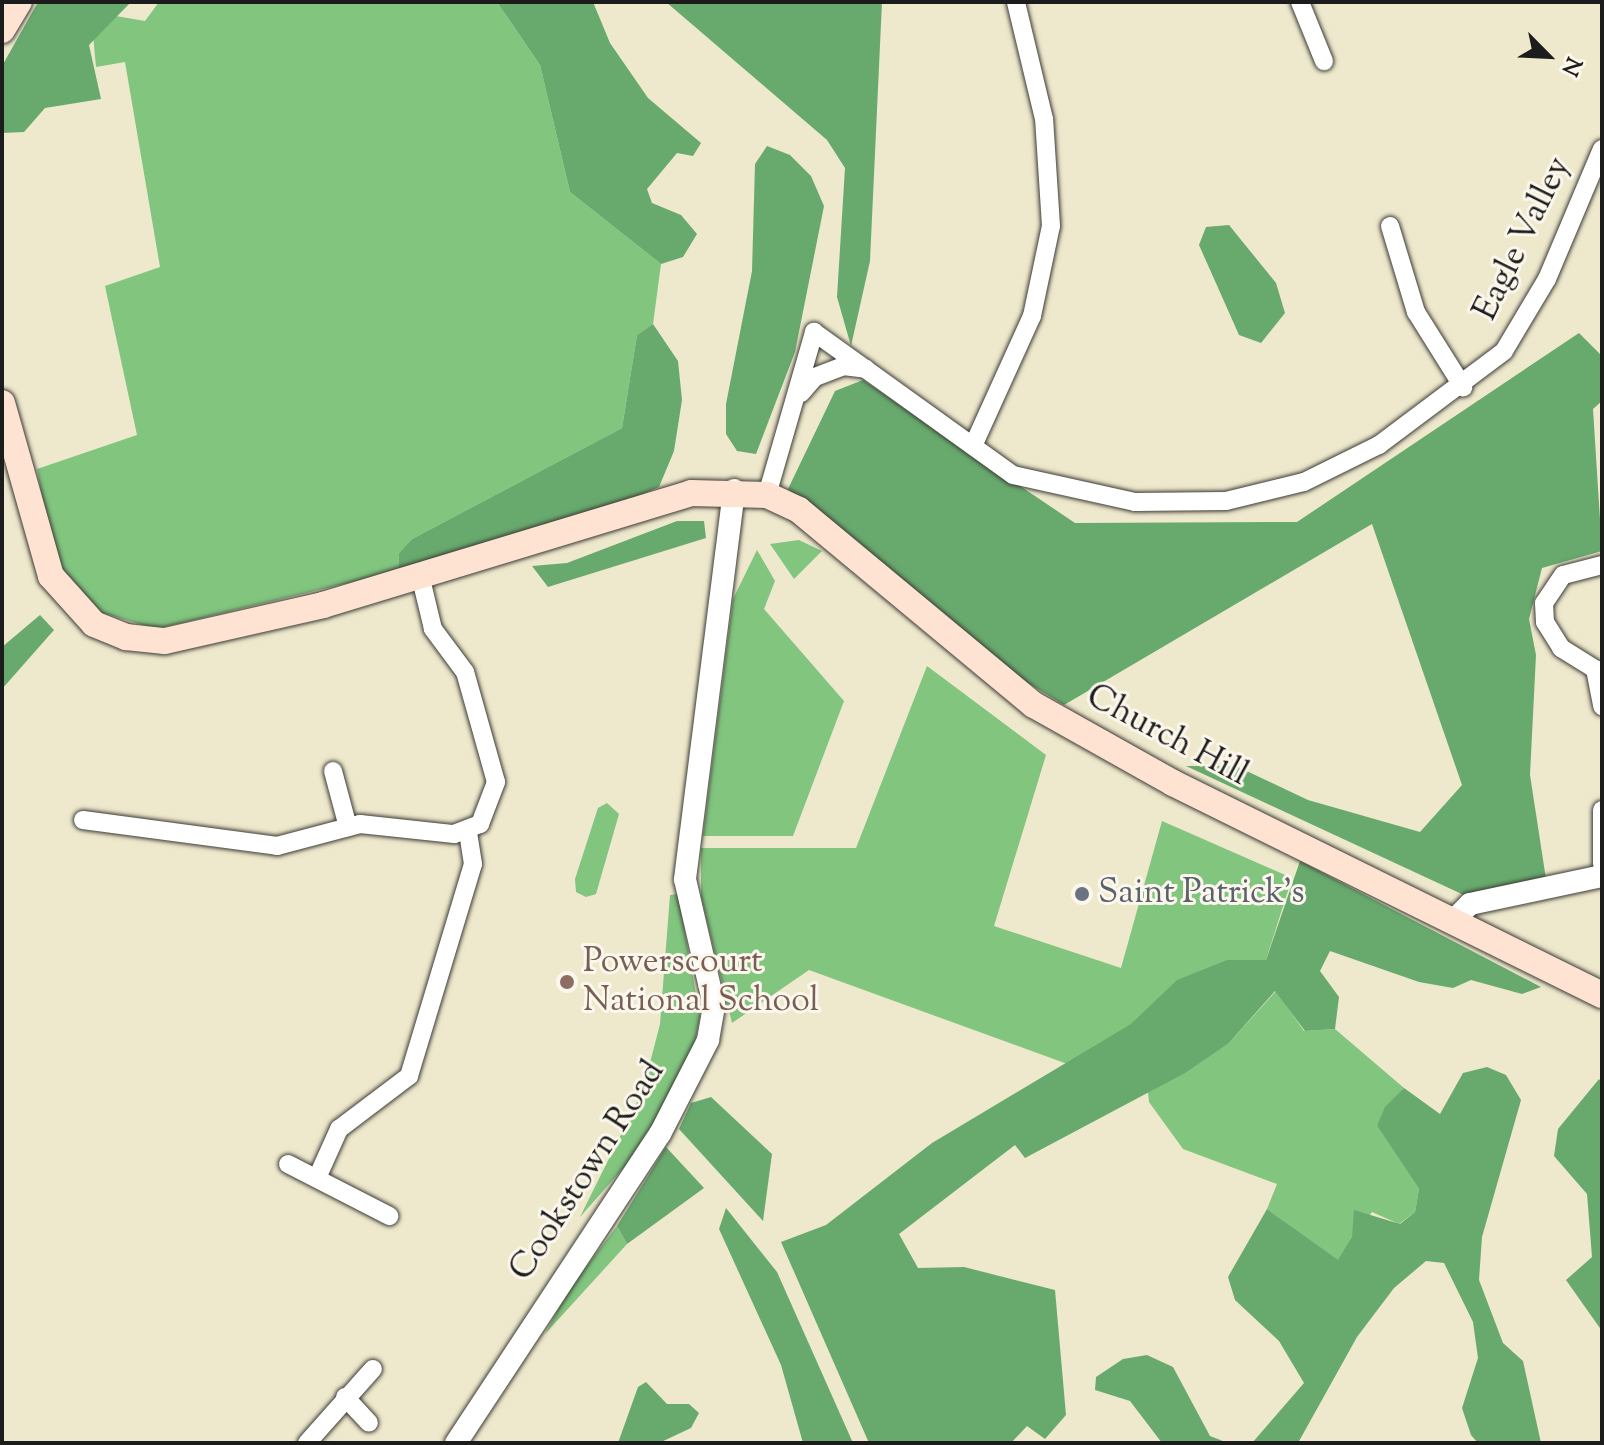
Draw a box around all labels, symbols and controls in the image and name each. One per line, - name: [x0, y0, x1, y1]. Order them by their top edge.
- north arrow: [1508, 16, 1588, 96]
- text: N: [1552, 51, 1588, 80]
- street label: Eagle Valley: [1466, 151, 1580, 327]
- street label: Church Hill: [1079, 676, 1255, 796]
- place label: Saint Patrick's: [1098, 874, 1305, 914]
- marker: Saint Patrick's: [1073, 885, 1091, 903]
- place label: Powerscourt National School: [583, 942, 819, 1022]
- marker: Powerscourt National School: [558, 973, 576, 991]
- street label: Cookstown Road: [502, 1053, 674, 1289]

